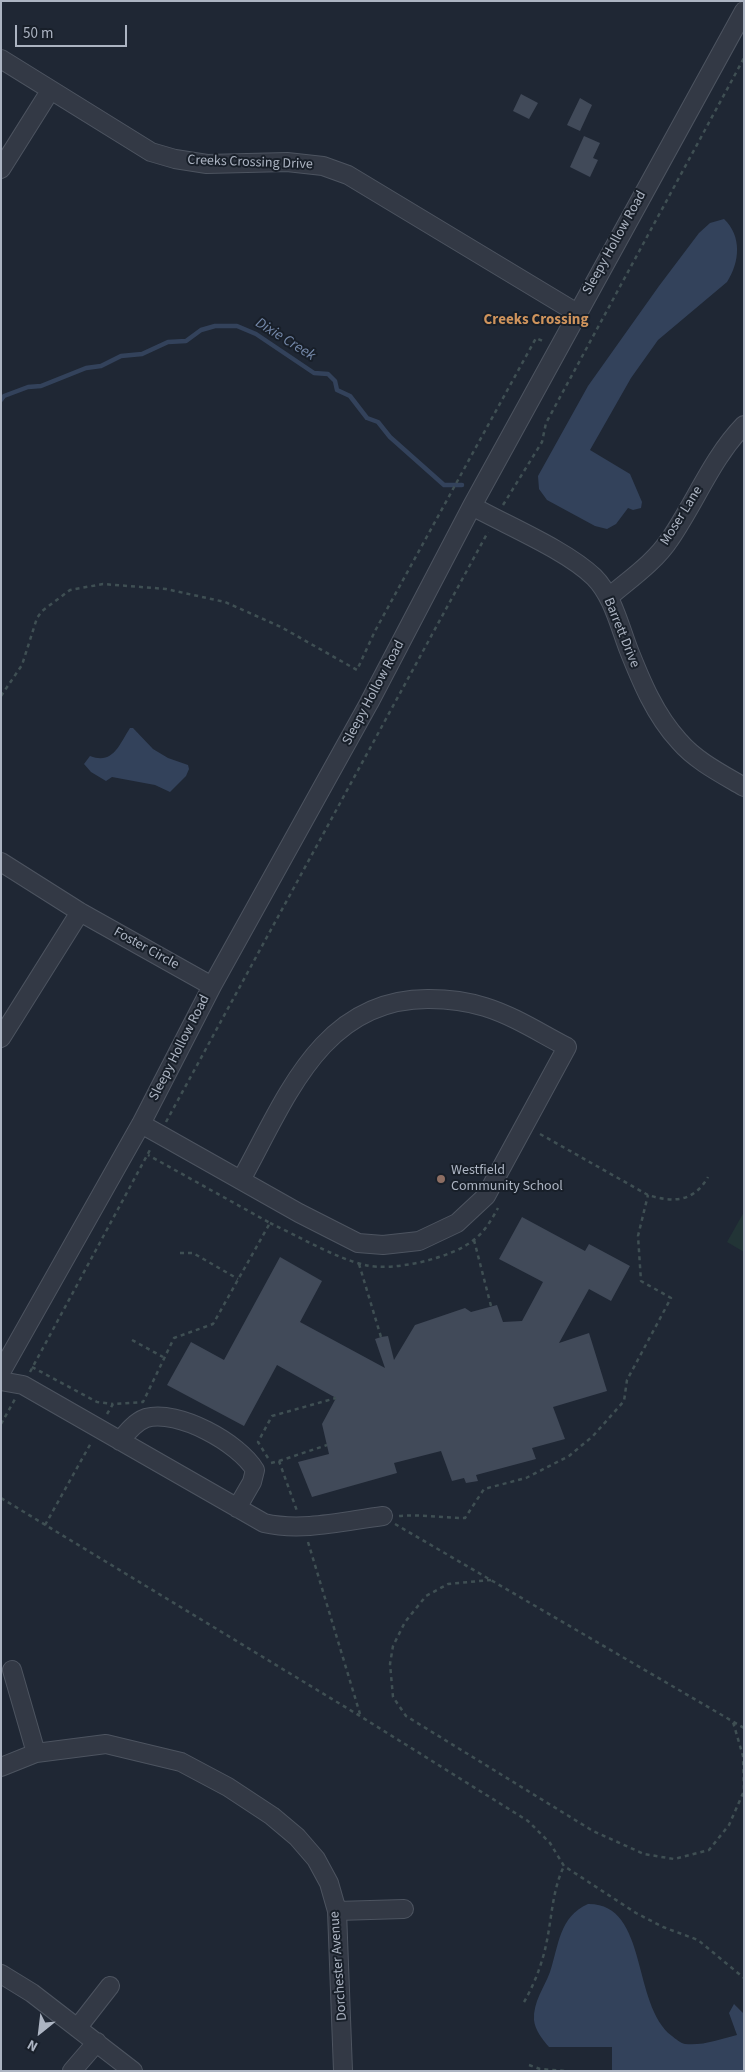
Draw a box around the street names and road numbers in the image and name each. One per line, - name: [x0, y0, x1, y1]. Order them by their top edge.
- street label: Creeks Crossing Drive: [187, 152, 313, 174]
- street label: Sleepy Hollow Road: [579, 188, 651, 298]
- street label: Moser Lane: [657, 483, 707, 549]
- street label: Barrett Drive: [599, 596, 643, 670]
- street label: Sleepy Hollow Road: [339, 638, 409, 748]
- street label: Foster Circle: [110, 924, 182, 974]
- street label: Sleepy Hollow Road: [146, 992, 214, 1104]
- street label: Dorchester Avenue: [327, 1911, 351, 2021]

